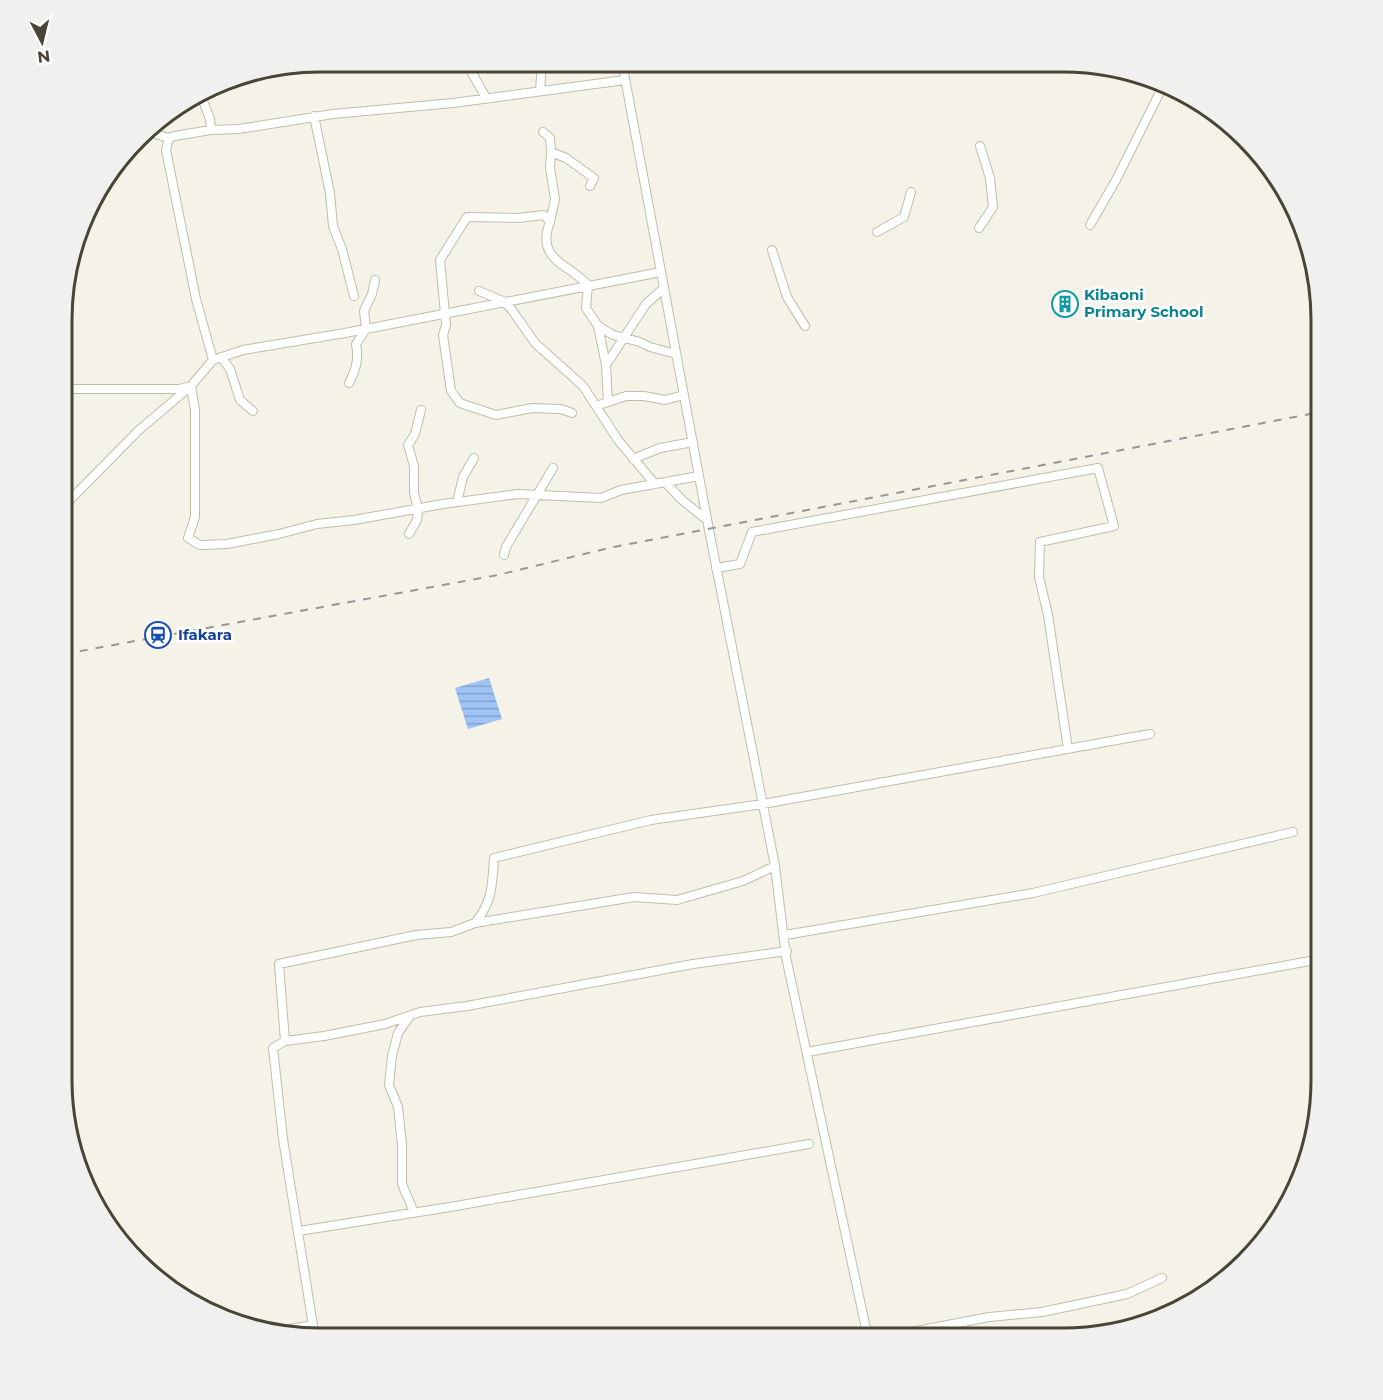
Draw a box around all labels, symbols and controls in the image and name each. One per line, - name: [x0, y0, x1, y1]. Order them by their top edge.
- north arrow: [12, 12, 72, 72]
- text: N: [36, 46, 51, 67]
- place label: Kibaoni Primary School: [1084, 285, 1203, 321]
- building icon: Kibaoni Primary School: [1050, 289, 1080, 319]
- station icon: Ifakara: [143, 620, 173, 650]
- place label: Ifakara: [178, 625, 232, 644]

